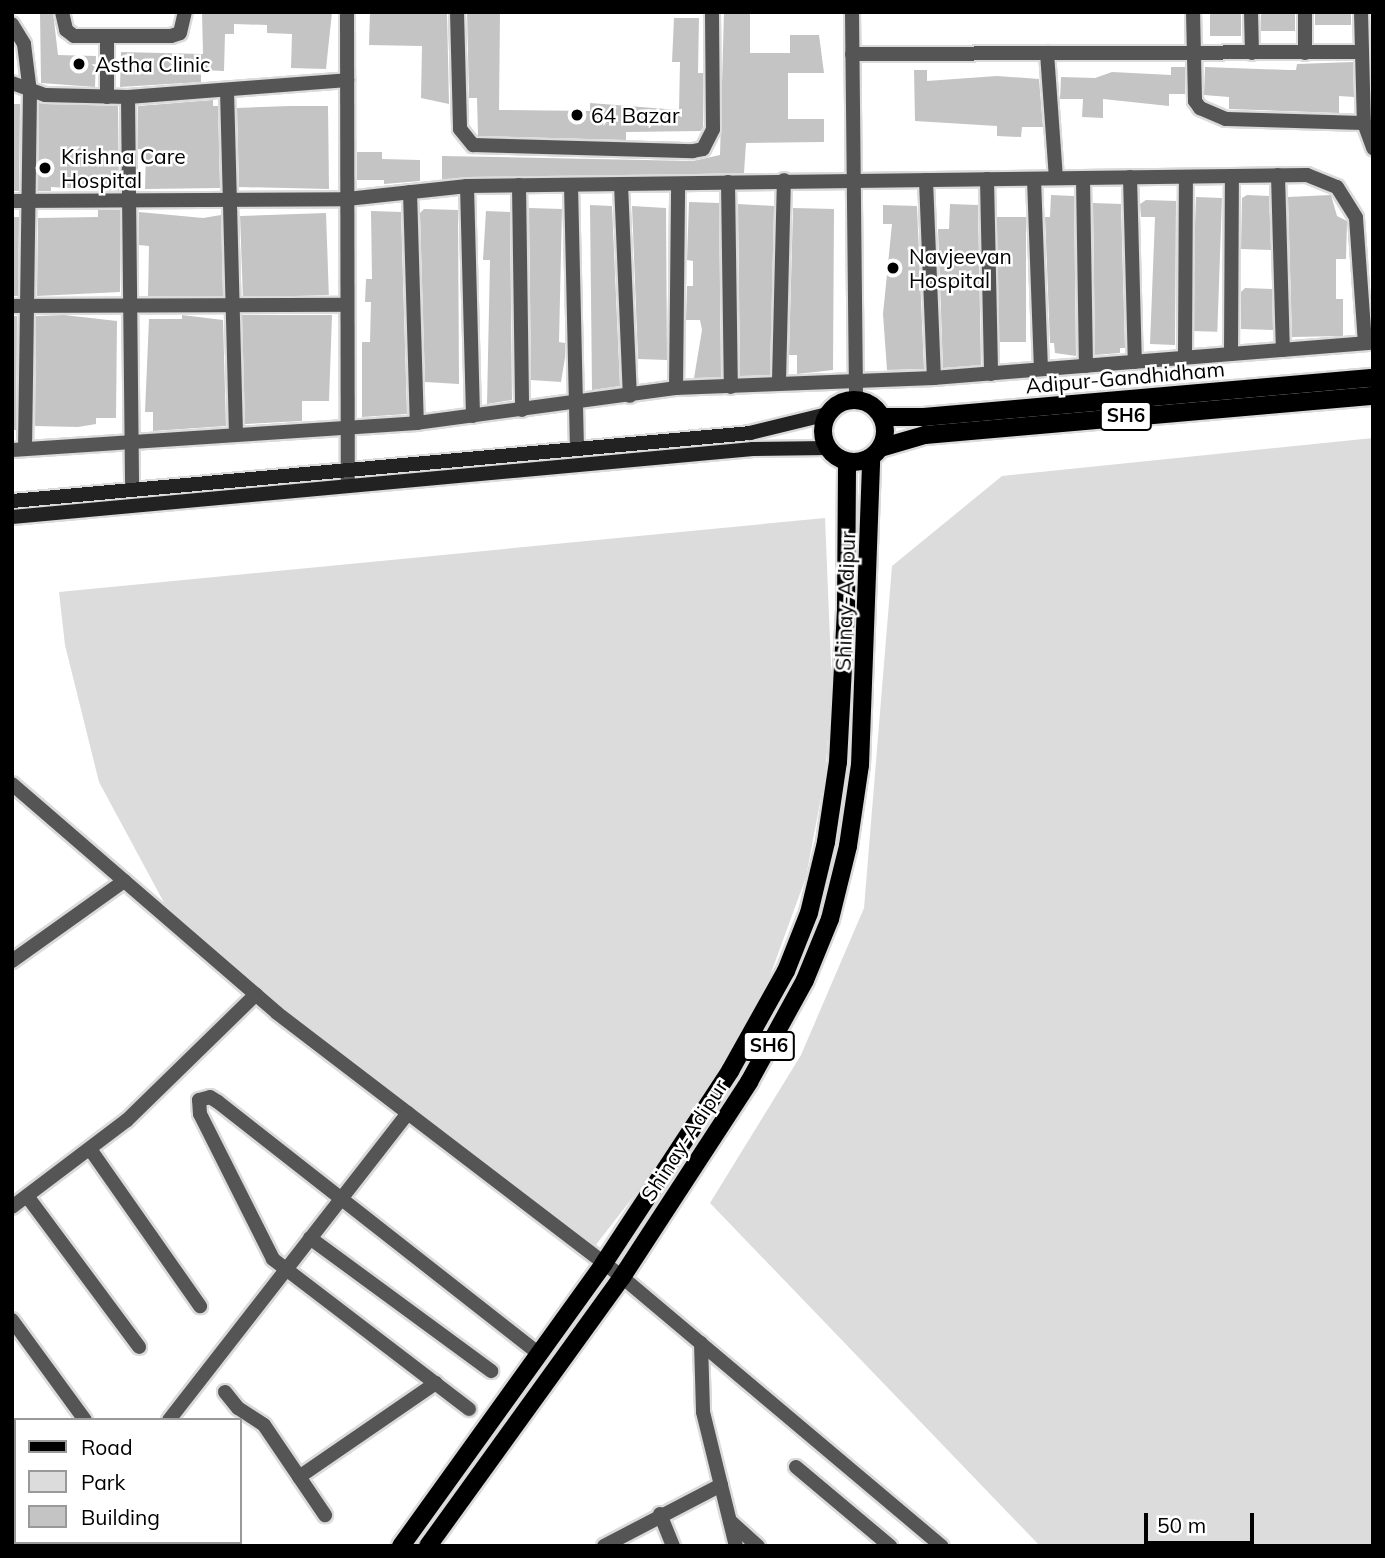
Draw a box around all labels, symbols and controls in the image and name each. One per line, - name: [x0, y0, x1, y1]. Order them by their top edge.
- place label: Astha Clinic: [95, 51, 210, 77]
- marker: Astha Clinic: [69, 54, 89, 74]
- place label: 64 Bazar: [591, 102, 680, 128]
- marker: 64 Bazar: [569, 107, 585, 123]
- place label: Krishna Care Hospital: [61, 143, 186, 193]
- marker: Krishna Care Hospital: [35, 158, 55, 178]
- place label: Navjeevan Hospital: [909, 243, 1012, 293]
- marker: Navjeevan Hospital: [883, 258, 903, 278]
- street label: Adipur-Gandhidham: [1024, 356, 1226, 398]
- road number: SH6: [1100, 400, 1152, 432]
- street label: Shinay-Adipur: [830, 531, 860, 671]
- road number: SH6: [743, 1030, 795, 1062]
- street label: Shinay-Adipur: [635, 1075, 733, 1205]
- legend: [14, 1418, 242, 1544]
- text: Road: [81, 1434, 132, 1460]
- text: Park: [81, 1469, 125, 1495]
- scale bar: [1147, 1498, 1257, 1542]
- text: Building: [81, 1504, 160, 1530]
- text: 50 m: [1157, 1512, 1206, 1538]

